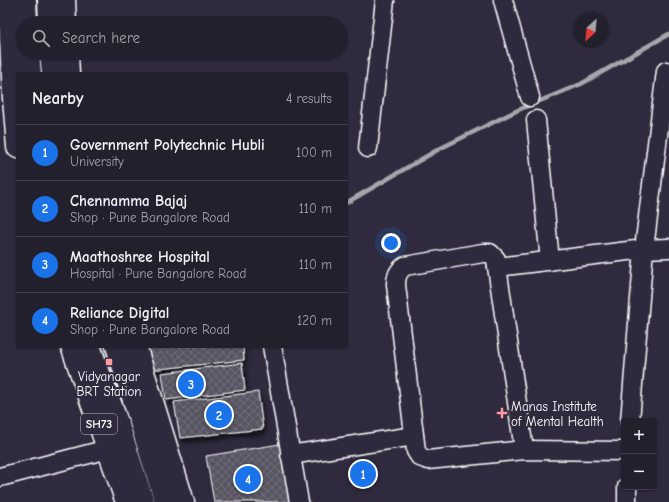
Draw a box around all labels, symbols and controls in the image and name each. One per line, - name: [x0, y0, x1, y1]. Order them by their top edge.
- north arrow: [573, 12, 609, 48]
- search box: [16, 16, 348, 60]
- icon: search: [30, 27, 52, 49]
- text: Search here: [62, 29, 140, 47]
- text: Nearby: [32, 89, 83, 108]
- text: 4 results: [286, 91, 332, 106]
- text: Government Polytechnic Hubli: [70, 136, 265, 154]
- text: 1: [42, 145, 48, 160]
- text: 100 m: [296, 145, 332, 160]
- text: University: [70, 154, 124, 169]
- text: Chennamma Bajaj: [70, 192, 187, 210]
- text: 2: [42, 201, 48, 216]
- text: 110 m: [299, 201, 332, 216]
- text: Shop · Pune Bangalore Road: [70, 210, 230, 225]
- your location: [381, 233, 401, 253]
- text: Maathoshree Hospital: [70, 248, 210, 266]
- text: 3: [42, 257, 48, 272]
- text: 110 m: [299, 257, 332, 272]
- text: Hospital · Pune Bangalore Road: [70, 266, 246, 281]
- text: Reliance Digital: [70, 304, 169, 322]
- text: 4: [42, 313, 48, 328]
- text: 120 m: [297, 313, 332, 328]
- text: Shop · Pune Bangalore Road: [70, 322, 230, 337]
- marker: Vidyanagar BRT Station: [104, 357, 114, 367]
- place label: Vidyanagar BRT Station: [77, 369, 141, 399]
- pin: 3: [178, 369, 204, 399]
- place label: Manas Institute of Mental Health: [511, 399, 604, 429]
- pin: 2: [206, 400, 232, 430]
- marker: Manas Institute of Mental Health: [496, 407, 508, 419]
- road number: SH73: [81, 414, 117, 434]
- map controls: [621, 418, 657, 490]
- button: +: [621, 418, 657, 454]
- button: −: [621, 454, 657, 490]
- pin: 1: [350, 459, 376, 489]
- pin: 4: [235, 464, 261, 494]

